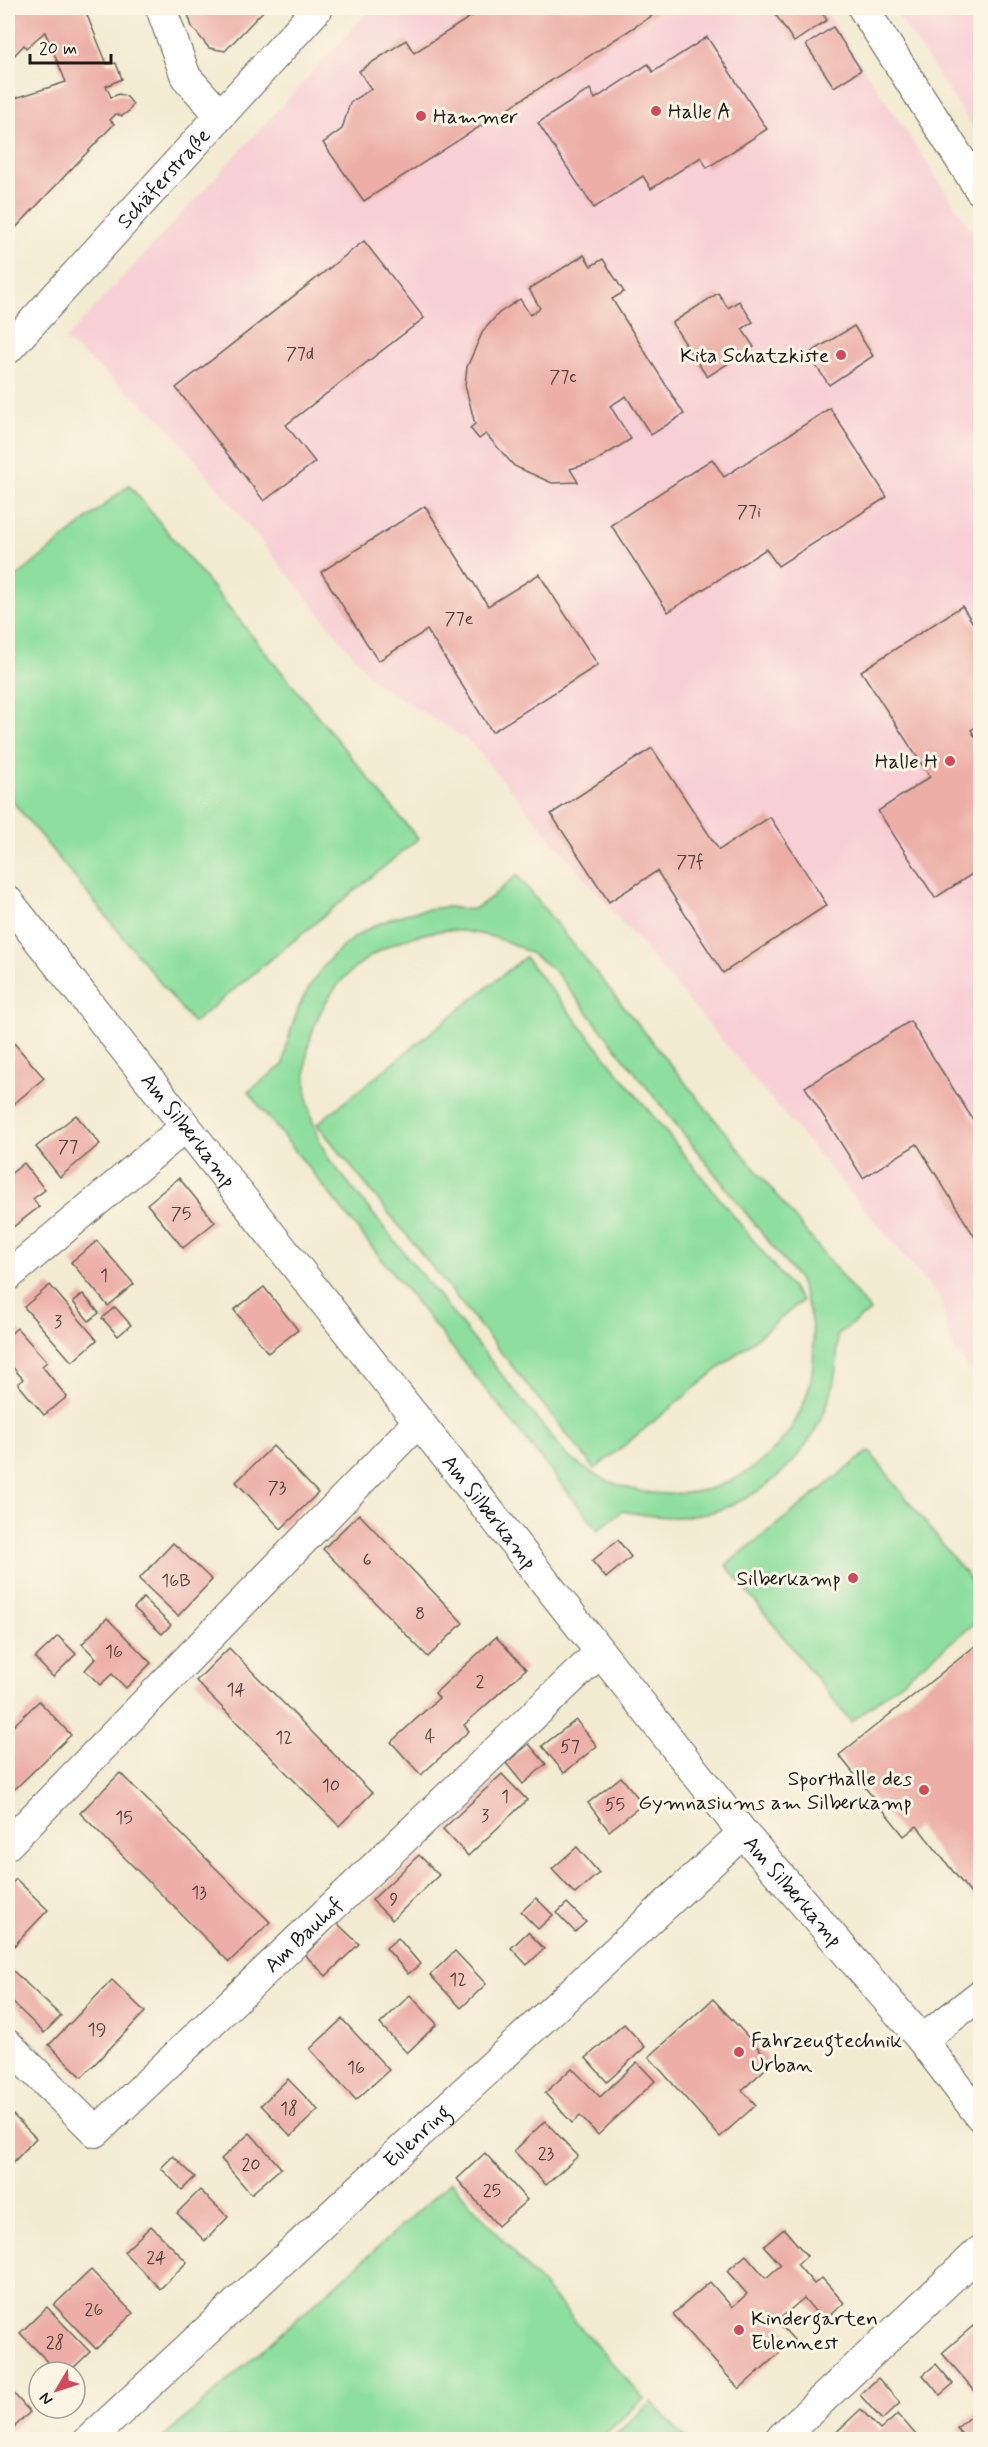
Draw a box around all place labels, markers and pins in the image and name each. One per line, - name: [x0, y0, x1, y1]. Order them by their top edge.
- place label: Halle A: [668, 98, 731, 126]
- place label: Hammer: [433, 103, 518, 131]
- marker: Halle A: [649, 104, 663, 118]
- marker: Hammer: [414, 109, 428, 123]
- place label: Kita Schatzkiste: [680, 342, 829, 370]
- marker: Kita Schatzkiste: [834, 348, 848, 362]
- place label: Halle H: [875, 748, 938, 776]
- marker: Halle H: [943, 754, 957, 768]
- place label: Silberkamp: [736, 1565, 841, 1593]
- marker: Silberkamp: [846, 1571, 860, 1585]
- place label: Sporthalle des Gymnasiums am Silberkamp: [638, 1765, 912, 1817]
- marker: Sporthalle des Gymnasiums am Silberkamp: [917, 1783, 931, 1797]
- place label: Fahrzeugtechnik Urban: [751, 2027, 902, 2079]
- marker: Fahrzeugtechnik Urban: [732, 2045, 746, 2059]
- place label: Kindergarten Eulennest: [751, 2305, 878, 2357]
- marker: Kindergarten Eulennest: [732, 2323, 746, 2337]

